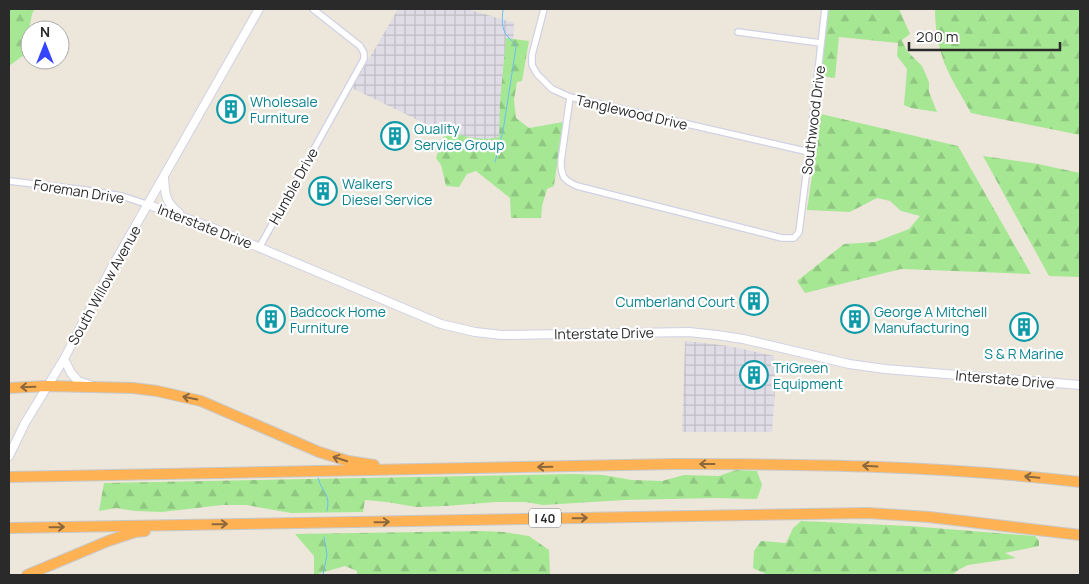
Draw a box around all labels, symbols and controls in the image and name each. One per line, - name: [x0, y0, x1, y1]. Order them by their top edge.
- north arrow: [20, 20, 70, 70]
- scale bar: [909, 20, 1060, 52]
- text: N: [40, 22, 50, 41]
- text: 200 m: [916, 26, 959, 47]
- street label: Southwood Drive: [797, 64, 829, 176]
- street label: Tanglewood Drive: [574, 90, 690, 134]
- place label: Wholesale Furniture: [250, 92, 318, 127]
- building icon: Wholesale Furniture: [216, 94, 246, 124]
- place label: Quality Service Group: [414, 119, 504, 154]
- building icon: Quality Service Group: [380, 121, 410, 151]
- street label: Humble Drive: [264, 144, 322, 228]
- street label: Foreman Drive: [32, 174, 126, 208]
- place label: Walkers Diesel Service: [342, 174, 432, 209]
- building icon: Walkers Diesel Service: [308, 176, 338, 206]
- street label: Interstate Drive: [155, 199, 255, 253]
- street label: South Willow Avenue: [63, 222, 145, 348]
- building icon: Cumberland Court: [739, 286, 769, 316]
- place label: Cumberland Court: [616, 292, 735, 311]
- place label: Badcock Home Furniture: [290, 302, 386, 337]
- place label: George A Mitchell Manufacturing: [874, 302, 987, 337]
- building icon: Badcock Home Furniture: [256, 304, 286, 334]
- building icon: George A Mitchell Manufacturing: [840, 304, 870, 334]
- building icon: S & R Marine: [1009, 312, 1039, 342]
- street label: Interstate Drive: [554, 323, 654, 343]
- place label: S & R Marine: [984, 344, 1064, 363]
- place label: TriGreen Equipment: [773, 358, 843, 393]
- building icon: TriGreen Equipment: [739, 360, 769, 390]
- street label: Interstate Drive: [955, 365, 1055, 393]
- one-way arrow: [20, 382, 36, 392]
- one-way arrow: [182, 393, 198, 402]
- one-way arrow: [333, 453, 349, 463]
- one-way arrow: [699, 459, 716, 469]
- one-way arrow: [537, 462, 553, 471]
- one-way arrow: [862, 462, 878, 471]
- one-way arrow: [1024, 473, 1040, 482]
- road number: I 40: [529, 508, 561, 528]
- one-way arrow: [572, 513, 588, 523]
- one-way arrow: [374, 517, 390, 526]
- one-way arrow: [212, 519, 228, 529]
- one-way arrow: [49, 522, 65, 532]

